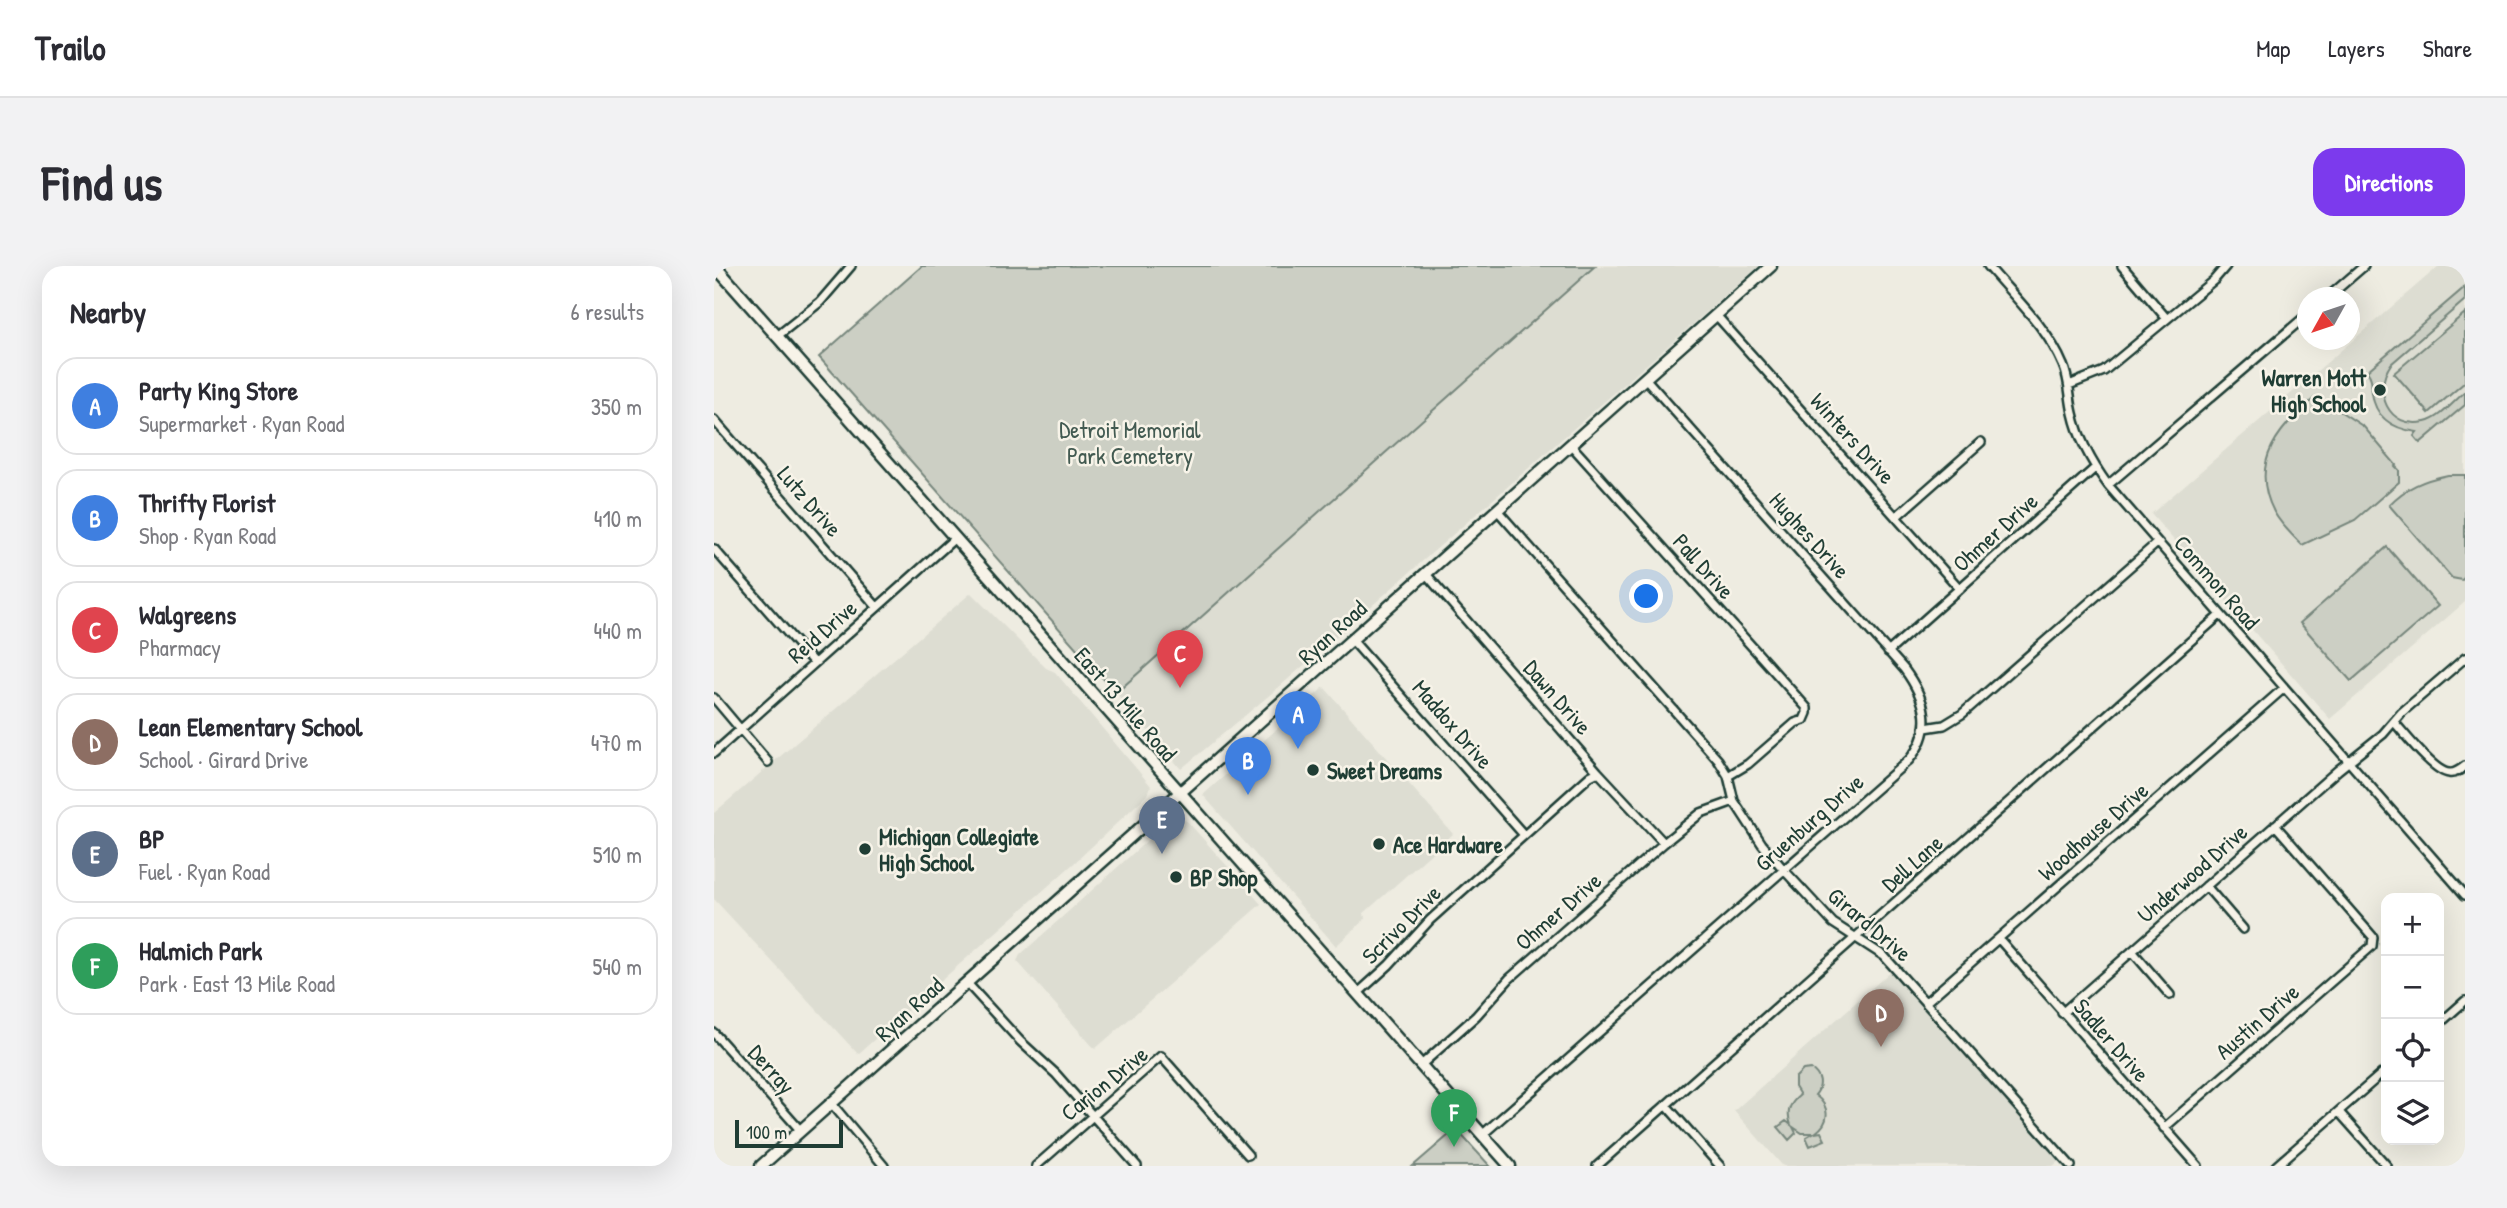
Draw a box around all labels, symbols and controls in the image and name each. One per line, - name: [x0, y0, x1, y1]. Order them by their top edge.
- text: Trailo: [35, 26, 106, 70]
- text: Map: [2256, 32, 2290, 64]
- text: Layers: [2328, 32, 2385, 64]
- text: Share: [2423, 32, 2472, 64]
- button: Directions: [2313, 148, 2465, 216]
- text: Find us: [42, 149, 162, 215]
- north arrow: [2297, 287, 2360, 350]
- text: Nearby: [70, 292, 146, 332]
- text: 6 results: [571, 296, 644, 327]
- place label: Warren Mott High School: [2261, 362, 2367, 420]
- text: Party King Store: [139, 373, 298, 408]
- marker: Warren Mott High School: [2372, 382, 2388, 398]
- street label: Winters Drive: [1804, 386, 1902, 490]
- text: A: [89, 391, 101, 422]
- text: 350 m: [591, 391, 642, 422]
- text: Supermarket · Ryan Road: [139, 408, 344, 439]
- park label: Detroit Memorial Park Cemetery: [1059, 414, 1202, 471]
- street label: Lutz Drive: [771, 459, 849, 543]
- text: Thrifty Florist: [139, 485, 275, 520]
- street label: Hughes Drive: [1763, 485, 1857, 585]
- street label: Ohmer Drive: [1946, 485, 2044, 579]
- text: B: [89, 503, 101, 534]
- text: 410 m: [594, 503, 642, 534]
- text: Shop · Ryan Road: [139, 520, 276, 551]
- street label: Pall Drive: [1666, 526, 1742, 606]
- street label: Common Road: [2167, 528, 2267, 636]
- your location: [1629, 579, 1663, 613]
- street label: Reid Drive: [781, 592, 863, 670]
- street label: Ryan Road: [1291, 593, 1373, 671]
- text: Walgreens: [139, 597, 236, 632]
- text: C: [89, 615, 101, 646]
- text: 440 m: [594, 615, 642, 646]
- pin: C: [1157, 630, 1203, 688]
- text: Pharmacy: [139, 632, 221, 663]
- street label: East 13 Mile Road: [1068, 640, 1184, 768]
- street label: Dawn Drive: [1517, 653, 1599, 741]
- street label: Maddox Drive: [1406, 673, 1500, 775]
- pin: A: [1275, 691, 1321, 749]
- text: Lean Elementary School: [139, 709, 362, 744]
- text: D: [90, 727, 100, 758]
- text: 470 m: [591, 727, 642, 758]
- pin: B: [1225, 737, 1271, 795]
- text: School · Girard Drive: [139, 744, 308, 775]
- place label: Sweet Dreams: [1327, 755, 1442, 786]
- marker: Sweet Dreams: [1305, 762, 1321, 778]
- street label: Gruenburg Drive: [1748, 766, 1870, 878]
- street label: Woodhouse Drive: [2031, 775, 2155, 887]
- pin: E: [1139, 796, 1185, 854]
- street label: Underwood Drive: [2130, 816, 2254, 930]
- text: BP: [139, 821, 165, 856]
- place label: Michigan Collegiate High School: [879, 821, 1040, 879]
- street label: Dell Lane: [1875, 827, 1949, 899]
- place label: Ace Hardware: [1393, 829, 1504, 860]
- marker: Ace Hardware: [1371, 836, 1387, 852]
- text: E: [90, 839, 100, 870]
- text: 510 m: [593, 839, 642, 870]
- marker: Michigan Collegiate High School: [857, 841, 873, 857]
- text: Fuel · Ryan Road: [139, 856, 270, 887]
- place label: BP Shop: [1190, 862, 1258, 894]
- street label: Ohmer Drive: [1508, 865, 1608, 957]
- marker: BP Shop: [1168, 869, 1184, 885]
- street label: Scrivo Drive: [1354, 877, 1448, 971]
- street label: Girard Drive: [1822, 880, 1918, 968]
- map controls: [2381, 893, 2444, 1145]
- button: +: [2381, 893, 2444, 956]
- text: Halmich Park: [139, 933, 262, 968]
- text: F: [91, 951, 99, 982]
- text: 540 m: [592, 951, 642, 982]
- button: −: [2381, 956, 2444, 1019]
- text: Park · East 13 Mile Road: [139, 968, 335, 999]
- street label: Ryan Road: [868, 970, 950, 1048]
- street label: Austin Drive: [2209, 976, 2305, 1066]
- pin: D: [1858, 989, 1904, 1047]
- street label: Sadler Drive: [2067, 992, 2157, 1088]
- button: locate: [2381, 1019, 2444, 1082]
- street label: Derray: [742, 1038, 803, 1101]
- street label: Carion Drive: [1054, 1038, 1154, 1128]
- button: layers: [2381, 1082, 2444, 1145]
- pin: F: [1431, 1089, 1477, 1147]
- scale bar: [735, 1117, 844, 1149]
- text: 100 m: [746, 1119, 787, 1145]

